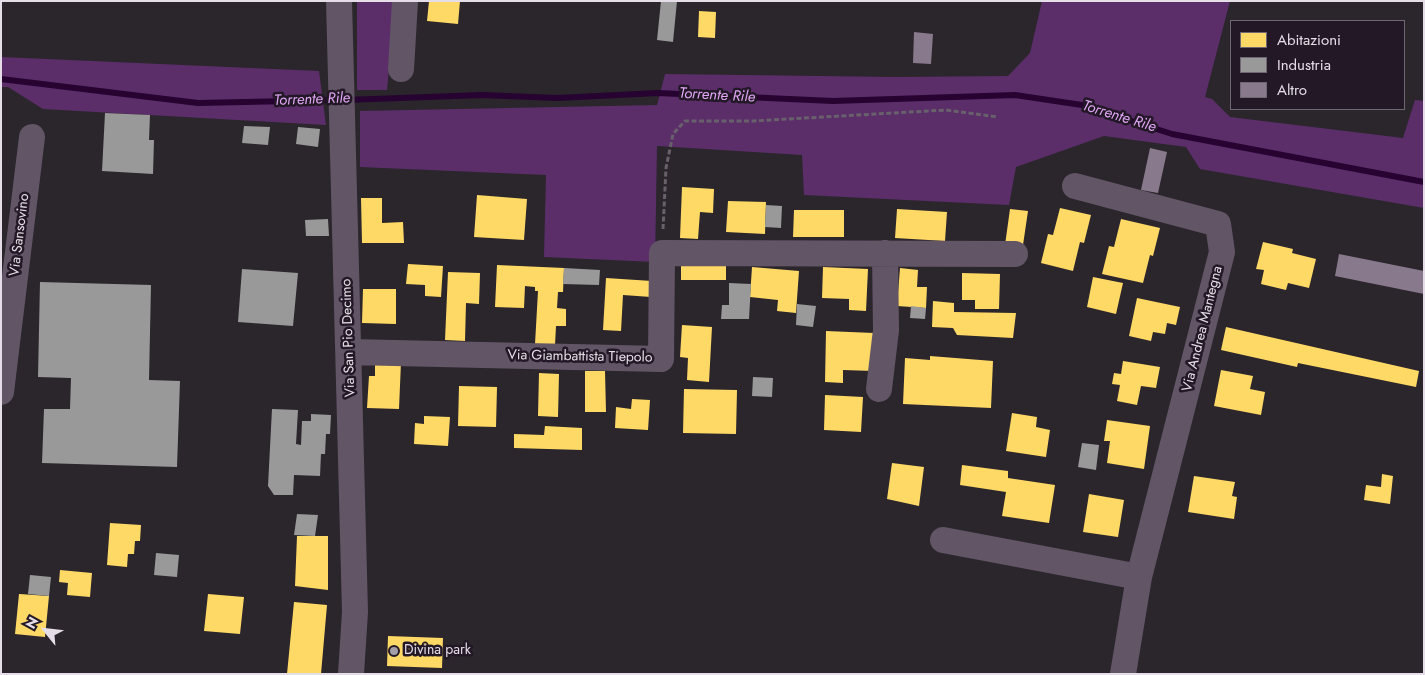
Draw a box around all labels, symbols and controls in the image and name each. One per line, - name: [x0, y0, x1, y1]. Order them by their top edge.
- legend: [1230, 20, 1405, 110]
- text: Abitazioni: [1277, 29, 1341, 51]
- text: Industria: [1277, 54, 1331, 76]
- text: Altro: [1277, 79, 1307, 101]
- water label: Torrente Rile: [678, 85, 756, 107]
- water label: Torrente Rile: [274, 90, 350, 110]
- water label: Torrente Rile: [1080, 97, 1158, 137]
- street label: Via Sansovino: [7, 193, 33, 277]
- street label: Via Andrea Mantegna: [1179, 264, 1227, 394]
- street label: Via San Pio Decimo: [339, 278, 359, 398]
- street label: Via Giambattista Tiepolo: [507, 347, 653, 367]
- north arrow: [20, 605, 70, 655]
- text: N: [20, 613, 43, 632]
- place label: Divina park: [404, 643, 471, 659]
- marker: Divina park: [388, 645, 400, 657]

